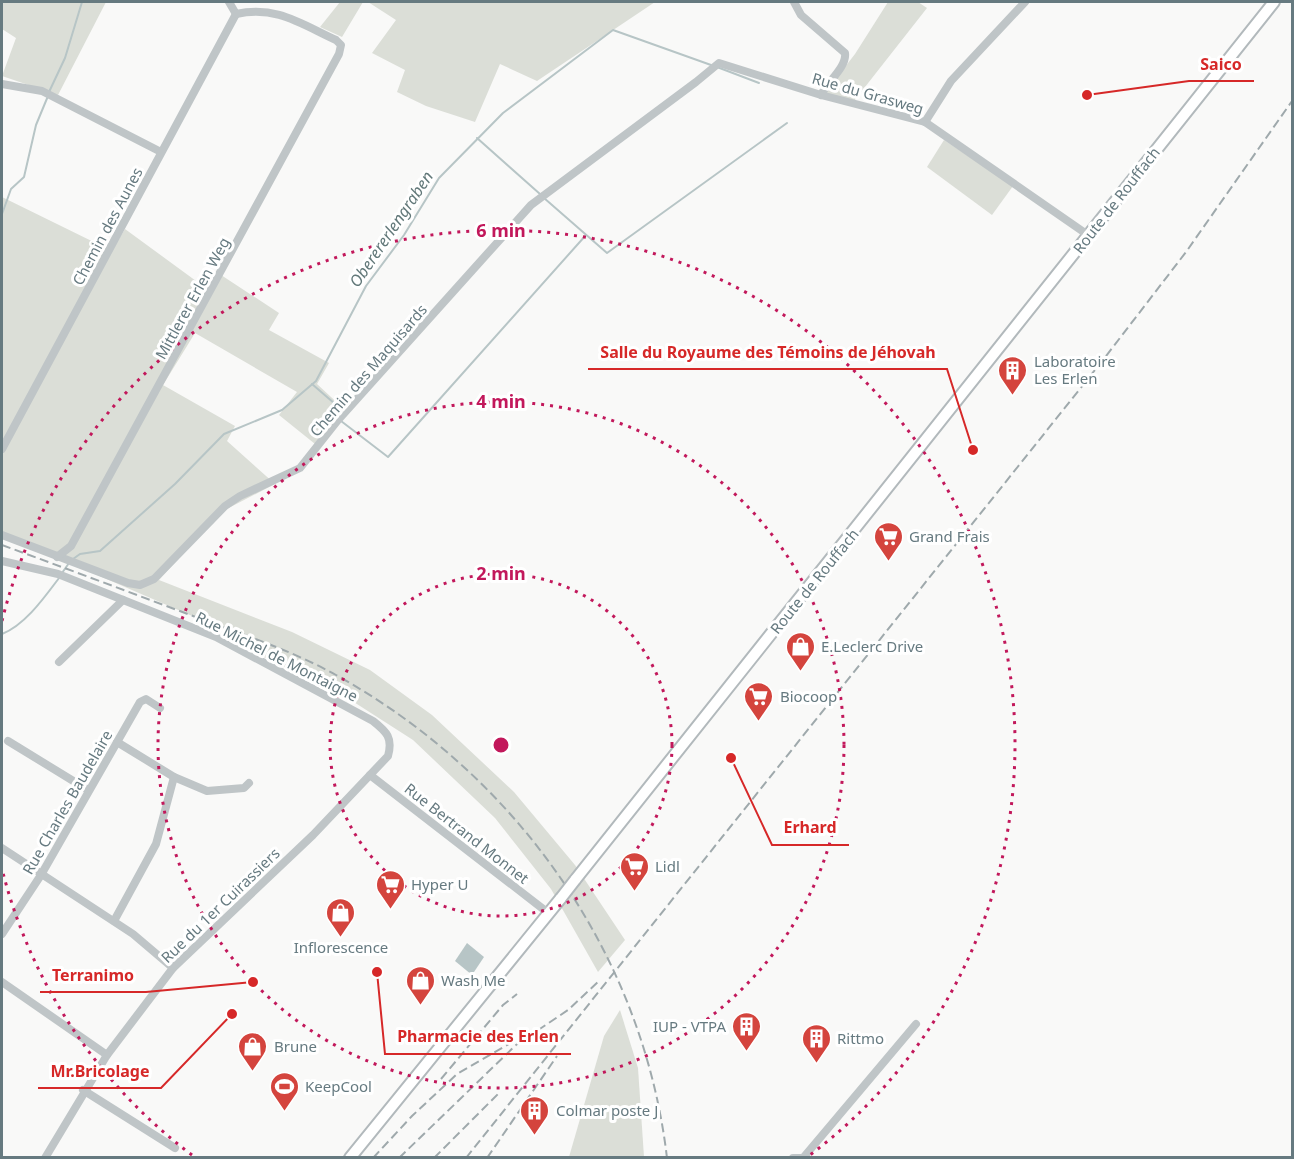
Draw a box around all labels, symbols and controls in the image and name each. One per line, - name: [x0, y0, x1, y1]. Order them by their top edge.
- callout: Saico: [1189, 47, 1254, 81]
- text: Saico: [1200, 53, 1242, 75]
- street label: Rue du Grasweg: [810, 68, 926, 118]
- street label: Route de Rouffach: [1068, 143, 1164, 257]
- street label: Chemin des Aunes: [67, 164, 147, 288]
- water label: Oberererlengraben: [344, 167, 438, 291]
- text: 6 min: [476, 218, 526, 242]
- street label: Mittlerer Erlen Weg: [150, 233, 234, 363]
- street label: Chemin des Maquisards: [305, 300, 431, 440]
- callout: Salle du Royaume des Témoins de Jéhovah: [588, 335, 947, 369]
- text: Salle du Royaume des Témoins de Jéhovah: [600, 341, 936, 363]
- place label: Laboratoire Les Erlen: [1034, 351, 1116, 388]
- building icon: Laboratoire Les Erlen: [997, 354, 1029, 396]
- text: 4 min: [476, 389, 526, 413]
- supermarket icon: Grand Frais: [872, 520, 904, 562]
- street label: Route de Rouffach: [765, 524, 863, 638]
- place label: Grand Frais: [909, 526, 990, 546]
- text: 2 min: [476, 561, 526, 585]
- street label: Rue Michel de Montaigne: [193, 606, 361, 706]
- shop icon: E.Leclerc Drive: [784, 630, 816, 672]
- place label: E.Leclerc Drive: [821, 636, 923, 656]
- supermarket icon: Biocoop: [743, 680, 775, 722]
- place label: Biocoop: [780, 686, 837, 706]
- street label: Rue Charles Baudelaire: [17, 726, 117, 878]
- centre of rings: [491, 735, 511, 755]
- street label: Rue Bertrand Monnet: [401, 778, 534, 888]
- callout: Erhard: [772, 811, 849, 845]
- text: Erhard: [783, 816, 837, 838]
- street label: Rue du 1er Cuirassiers: [156, 843, 284, 967]
- supermarket icon: Lidl: [618, 850, 650, 892]
- place label: Lidl: [655, 856, 680, 876]
- supermarket icon: Hyper U: [374, 868, 406, 910]
- place label: Hyper U: [411, 874, 469, 894]
- shop icon: Inflorescence: [325, 896, 357, 938]
- place label: Inflorescence: [294, 937, 388, 957]
- callout: Terranimo: [40, 958, 146, 992]
- text: Terranimo: [52, 964, 134, 986]
- shop icon: Wash Me: [404, 964, 436, 1006]
- place label: Wash Me: [441, 970, 506, 990]
- building icon: IUP - VTPA: [731, 1010, 763, 1052]
- place label: IUP - VTPA: [653, 1016, 726, 1036]
- callout: Pharmacie des Erlen: [385, 1020, 571, 1054]
- building icon: Rittmo: [800, 1022, 832, 1064]
- text: Pharmacie des Erlen: [397, 1025, 559, 1047]
- place label: Rittmo: [837, 1028, 884, 1048]
- shop icon: Brune: [237, 1030, 269, 1072]
- place label: Brune: [274, 1036, 317, 1056]
- callout: Mr.Bricolage: [38, 1054, 161, 1088]
- text: Mr.Bricolage: [50, 1060, 150, 1082]
- sports icon: KeepCool: [268, 1070, 300, 1112]
- place label: KeepCool: [305, 1076, 372, 1096]
- building icon: Colmar poste J: [519, 1094, 551, 1136]
- place label: Colmar poste J: [556, 1100, 658, 1120]

